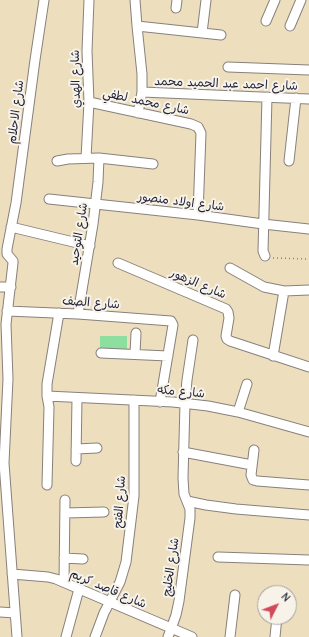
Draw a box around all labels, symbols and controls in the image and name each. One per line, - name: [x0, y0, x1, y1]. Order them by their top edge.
- street label: شارع الهدي: [68, 50, 84, 108]
- street label: شارع احمد عبد الحميد محمد: [154, 74, 298, 94]
- street label: شارع الاحلام: [5, 79, 27, 145]
- street label: شارع محمد لطفي: [101, 86, 191, 118]
- street label: شارع اولاد منصور: [137, 190, 225, 214]
- street label: شارع التوحيد: [67, 202, 91, 266]
- street label: شارع الزهور: [168, 266, 228, 302]
- street label: شارع الصف: [62, 294, 120, 312]
- street label: شارع مكه: [157, 383, 205, 401]
- street label: شارع الفتح: [111, 475, 129, 529]
- street label: شارع الخليج: [160, 537, 182, 597]
- street label: شارع قاصد كريم: [68, 566, 148, 612]
- north arrow: [257, 585, 297, 625]
- text: N: [278, 590, 293, 604]

